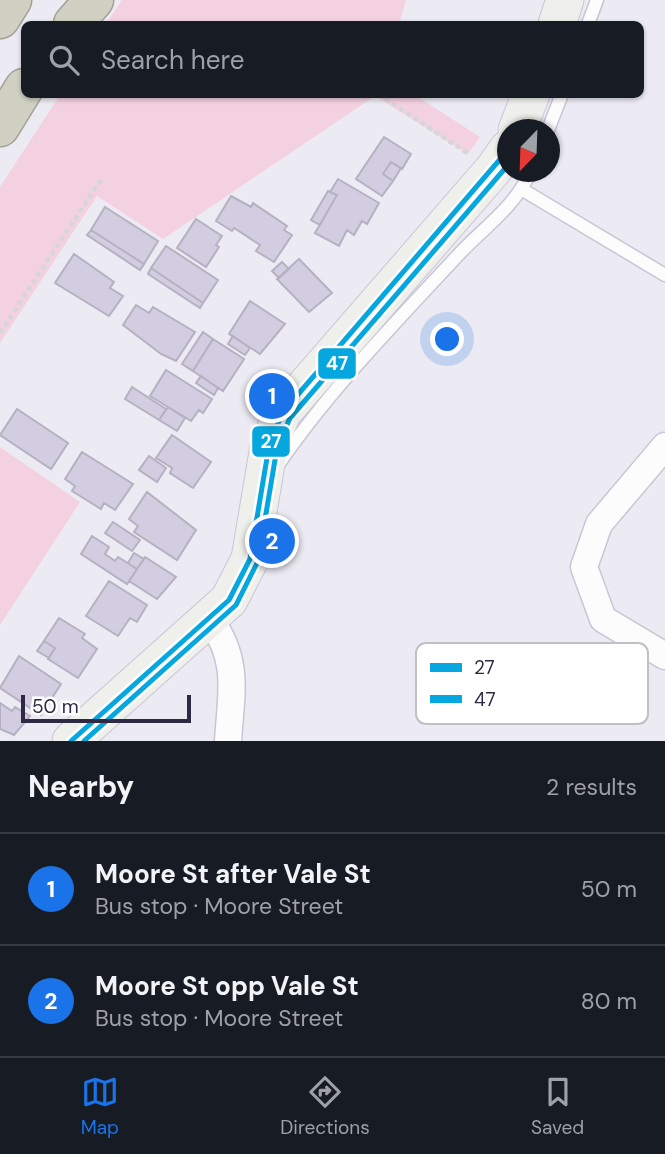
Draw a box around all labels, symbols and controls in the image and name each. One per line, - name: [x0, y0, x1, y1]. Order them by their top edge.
- search box: [21, 21, 644, 98]
- icon: search: [45, 41, 83, 79]
- text: Search here: [101, 43, 244, 77]
- north arrow: [497, 119, 560, 182]
- your location: [430, 322, 464, 356]
- line badge: 47: [317, 347, 357, 380]
- text: 47: [326, 351, 348, 376]
- pin: 1: [249, 370, 295, 422]
- line badge: 27: [251, 425, 291, 458]
- text: 27: [260, 429, 282, 454]
- pin: 2: [249, 515, 295, 567]
- legend: [416, 643, 648, 724]
- text: 27: [474, 655, 495, 680]
- text: 47: [474, 687, 496, 712]
- scale bar: [21, 692, 191, 724]
- text: 50 m: [32, 694, 79, 719]
- text: Nearby: [28, 767, 134, 806]
- text: 2 results: [546, 772, 637, 802]
- text: Moore St after Vale St: [95, 857, 371, 891]
- text: 1: [47, 874, 55, 904]
- text: 50 m: [581, 874, 637, 904]
- text: Bus stop · Moore Street: [95, 891, 343, 921]
- text: Moore St opp Vale St: [95, 969, 359, 1003]
- text: 2: [44, 986, 58, 1016]
- text: 80 m: [581, 986, 637, 1016]
- text: Bus stop · Moore Street: [95, 1003, 343, 1033]
- tab: Map: [81, 1073, 119, 1140]
- tab: Directions: [280, 1073, 370, 1140]
- tab: Saved: [531, 1073, 584, 1140]

